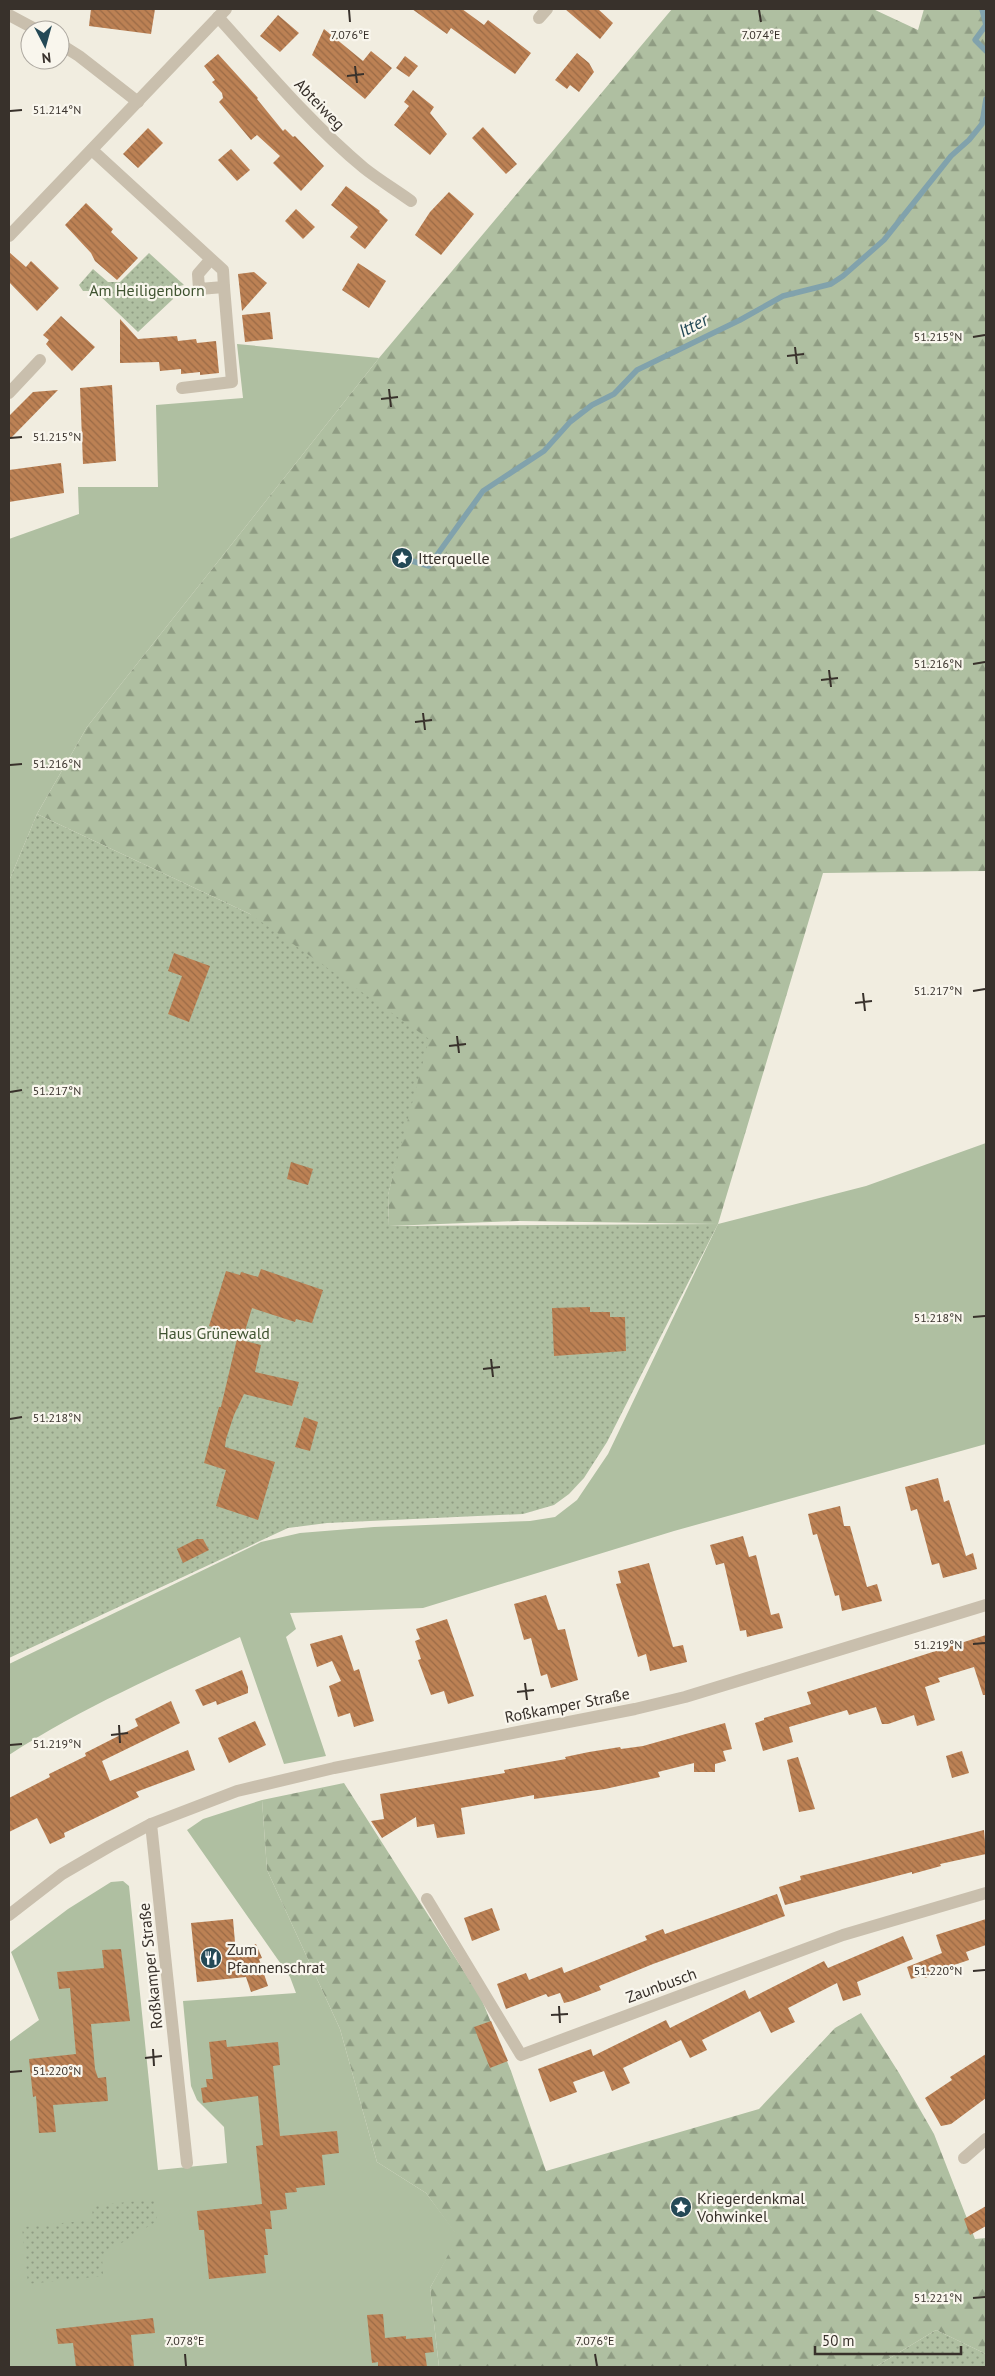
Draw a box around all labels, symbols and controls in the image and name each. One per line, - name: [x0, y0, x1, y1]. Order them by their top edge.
- north arrow: [20, 20, 70, 70]
- text: 7.076°E: [331, 27, 369, 42]
- text: 7.074°E: [742, 27, 780, 42]
- text: N: [41, 48, 52, 67]
- street label: Abteiweg: [291, 74, 349, 134]
- text: 51.214°N: [33, 102, 81, 117]
- park label: Am Heiligenborn: [89, 280, 205, 300]
- water label: Itter: [674, 307, 713, 342]
- text: 51.215°N: [914, 329, 962, 344]
- text: 51.215°N: [33, 429, 81, 444]
- place icon: Itterquelle: [390, 546, 414, 570]
- place label: Itterquelle: [418, 548, 490, 568]
- text: 51.216°N: [914, 656, 962, 671]
- text: 51.216°N: [33, 756, 81, 771]
- text: 51.217°N: [914, 983, 962, 998]
- text: 51.217°N: [33, 1083, 81, 1098]
- text: 51.218°N: [914, 1310, 962, 1325]
- park label: Haus Grünewald: [158, 1323, 270, 1343]
- text: 51.218°N: [33, 1410, 81, 1425]
- text: 51.219°N: [914, 1637, 962, 1652]
- street label: Roßkamper Straße: [503, 1683, 631, 1727]
- text: 51.219°N: [33, 1736, 81, 1751]
- street label: Roßkamper Straße: [133, 1902, 167, 2030]
- place label: Zum Pfannenschrat: [227, 1939, 325, 1977]
- restaurant icon: Zum Pfannenschrat: [199, 1946, 223, 1970]
- street label: Zaunbusch: [623, 1963, 699, 2007]
- text: 51.220°N: [914, 1963, 962, 1978]
- text: 51.220°N: [33, 2063, 81, 2078]
- place label: Kriegerdenkmal Vohwinkel: [696, 2188, 805, 2226]
- place icon: Kriegerdenkmal Vohwinkel: [669, 2195, 693, 2219]
- text: 51.221°N: [914, 2290, 962, 2305]
- scale bar: [815, 2324, 961, 2356]
- text: 50 m: [822, 2331, 855, 2350]
- text: 7.078°E: [166, 2333, 204, 2348]
- text: 7.076°E: [576, 2333, 614, 2348]

